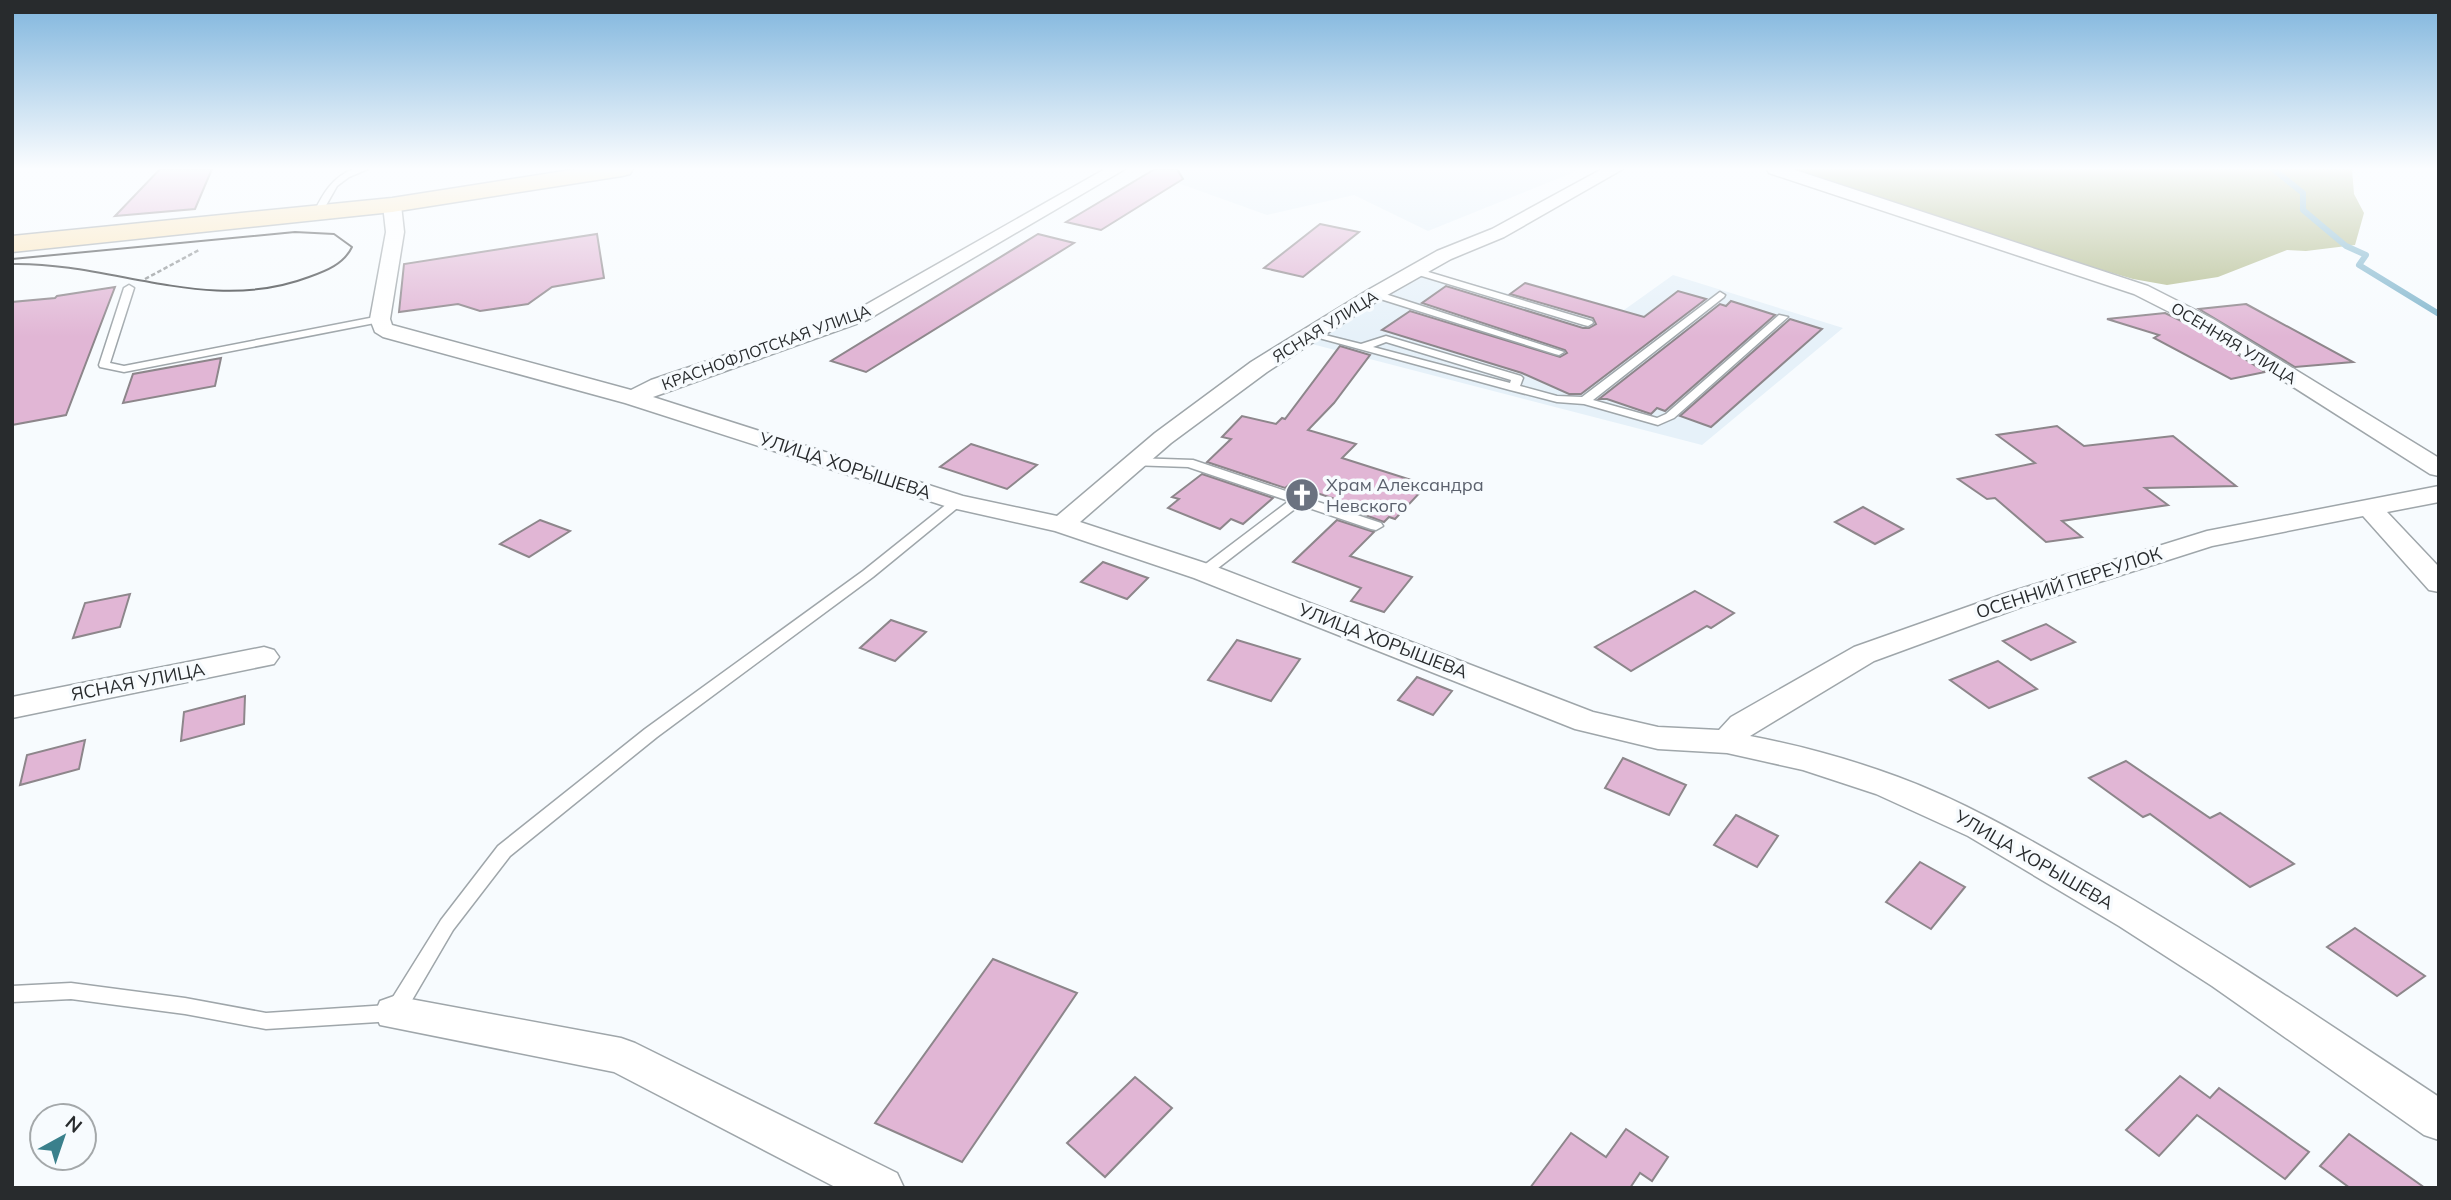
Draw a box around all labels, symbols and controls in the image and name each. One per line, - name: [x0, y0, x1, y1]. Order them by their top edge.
- street label: ЯСНАЯ УЛИЦА: [1269, 285, 1382, 366]
- street label: ОСЕННЯЯ УЛИЦА: [2168, 298, 2301, 388]
- street label: КРАСНОФЛОТСКАЯ УЛИЦА: [659, 300, 873, 394]
- street label: УЛИЦА ХОРЫШЕВА: [755, 427, 934, 504]
- place label: Храм Александра Невского: [1326, 473, 1484, 517]
- church icon: Храм Александра Невского: [1283, 476, 1321, 514]
- street label: ОСЕННИЙ ПЕРЕУЛОК: [1973, 542, 2165, 623]
- street label: УЛИЦА ХОРЫШЕВА: [1294, 597, 1471, 683]
- street label: ЯСНАЯ УЛИЦА: [69, 657, 207, 706]
- street label: УЛИЦА ХОРЫШЕВА: [1950, 804, 2118, 914]
- north arrow: [28, 1102, 98, 1172]
- text: N: [61, 1110, 87, 1138]

